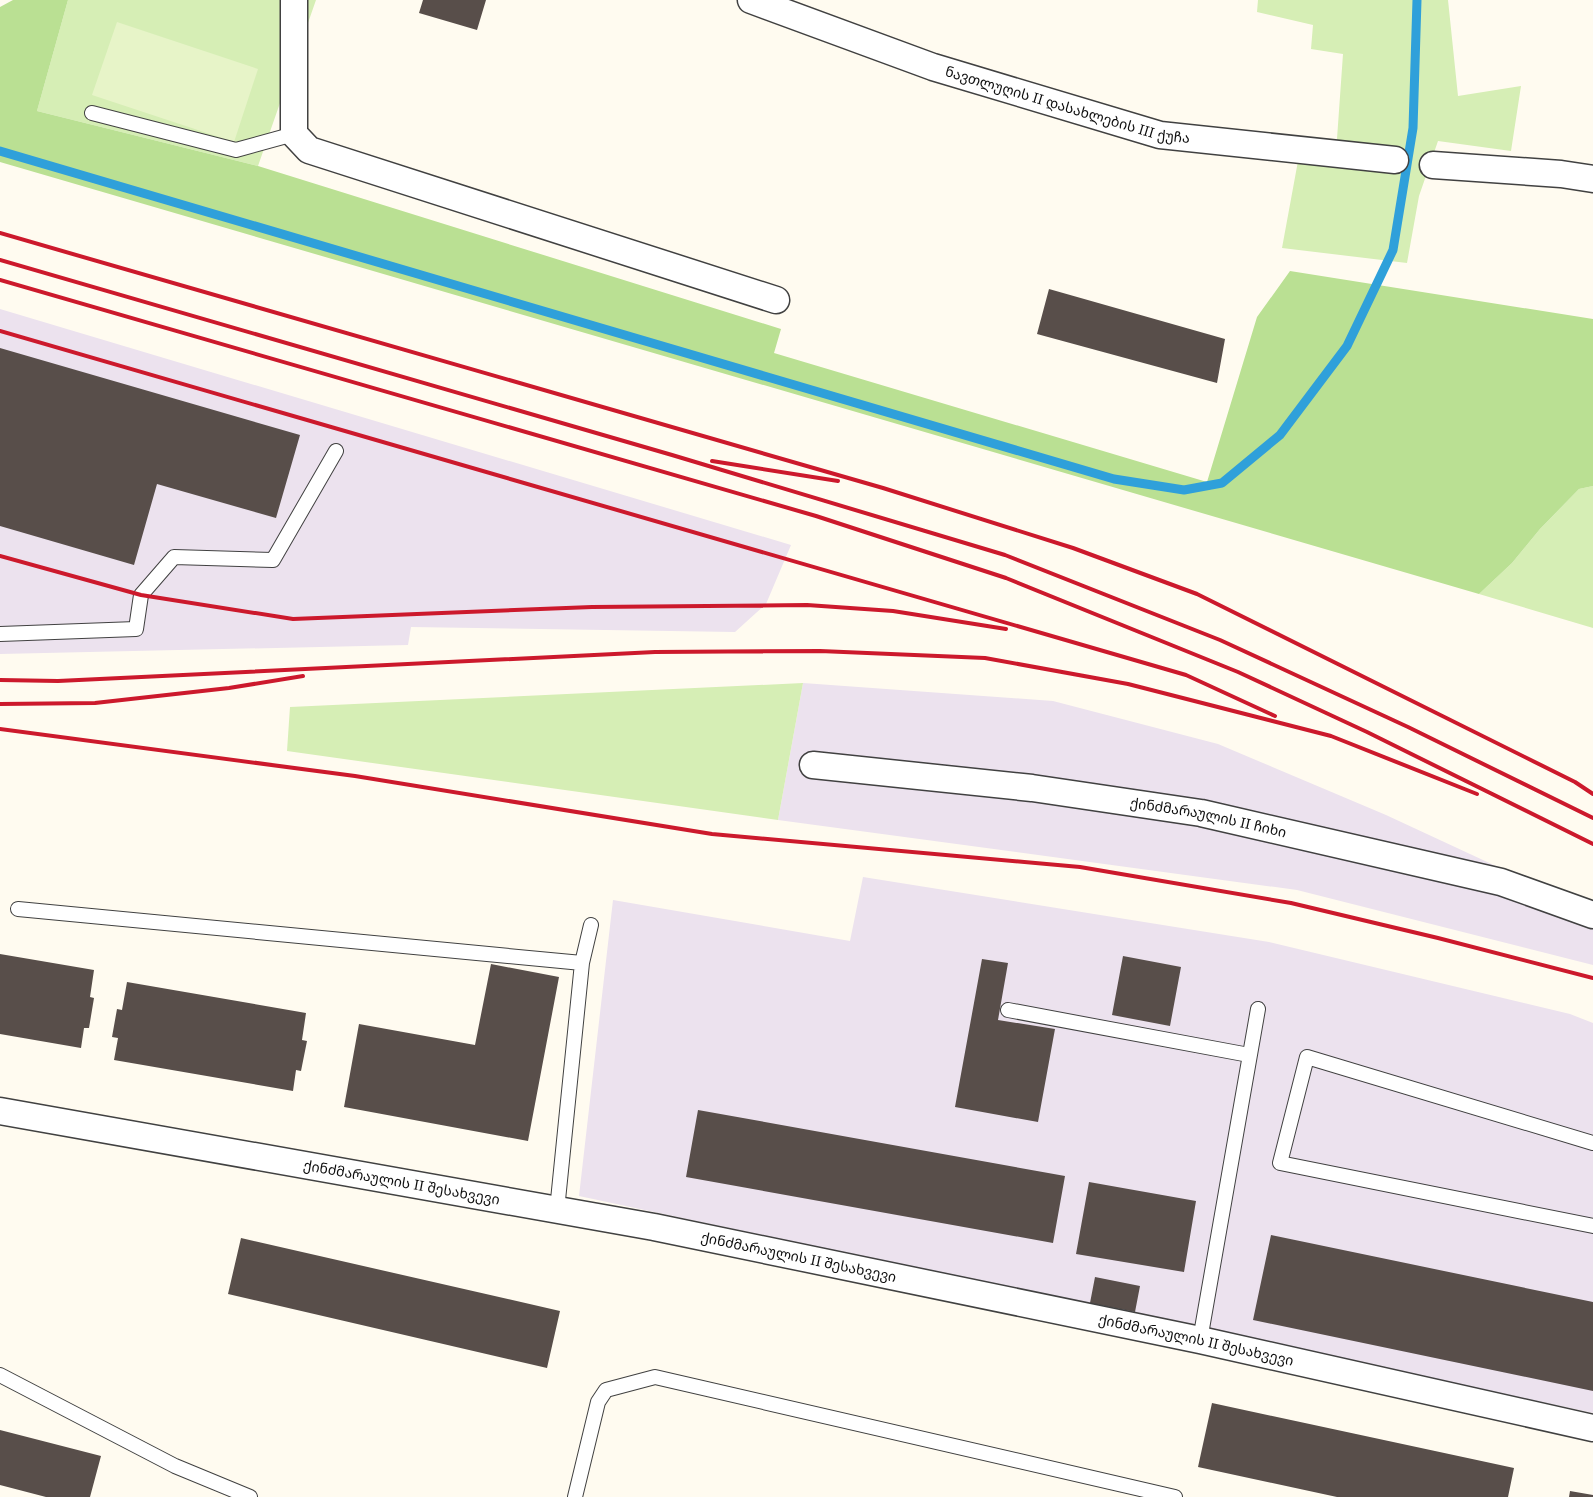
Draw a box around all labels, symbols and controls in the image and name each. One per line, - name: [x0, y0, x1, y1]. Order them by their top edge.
- street label: ნავთლუღის II დასახლების III ქუჩა: [943, 63, 1191, 146]
- street label: ქინძმარაულის II ჩიხი: [1129, 795, 1288, 840]
- street label: ქინძმარაულის II შესახვევი: [302, 1157, 501, 1208]
- street label: ქინძმარაულის II შესახვევი: [699, 1229, 898, 1285]
- street label: ქინძმარაულის II შესახვევი: [1097, 1311, 1295, 1369]

